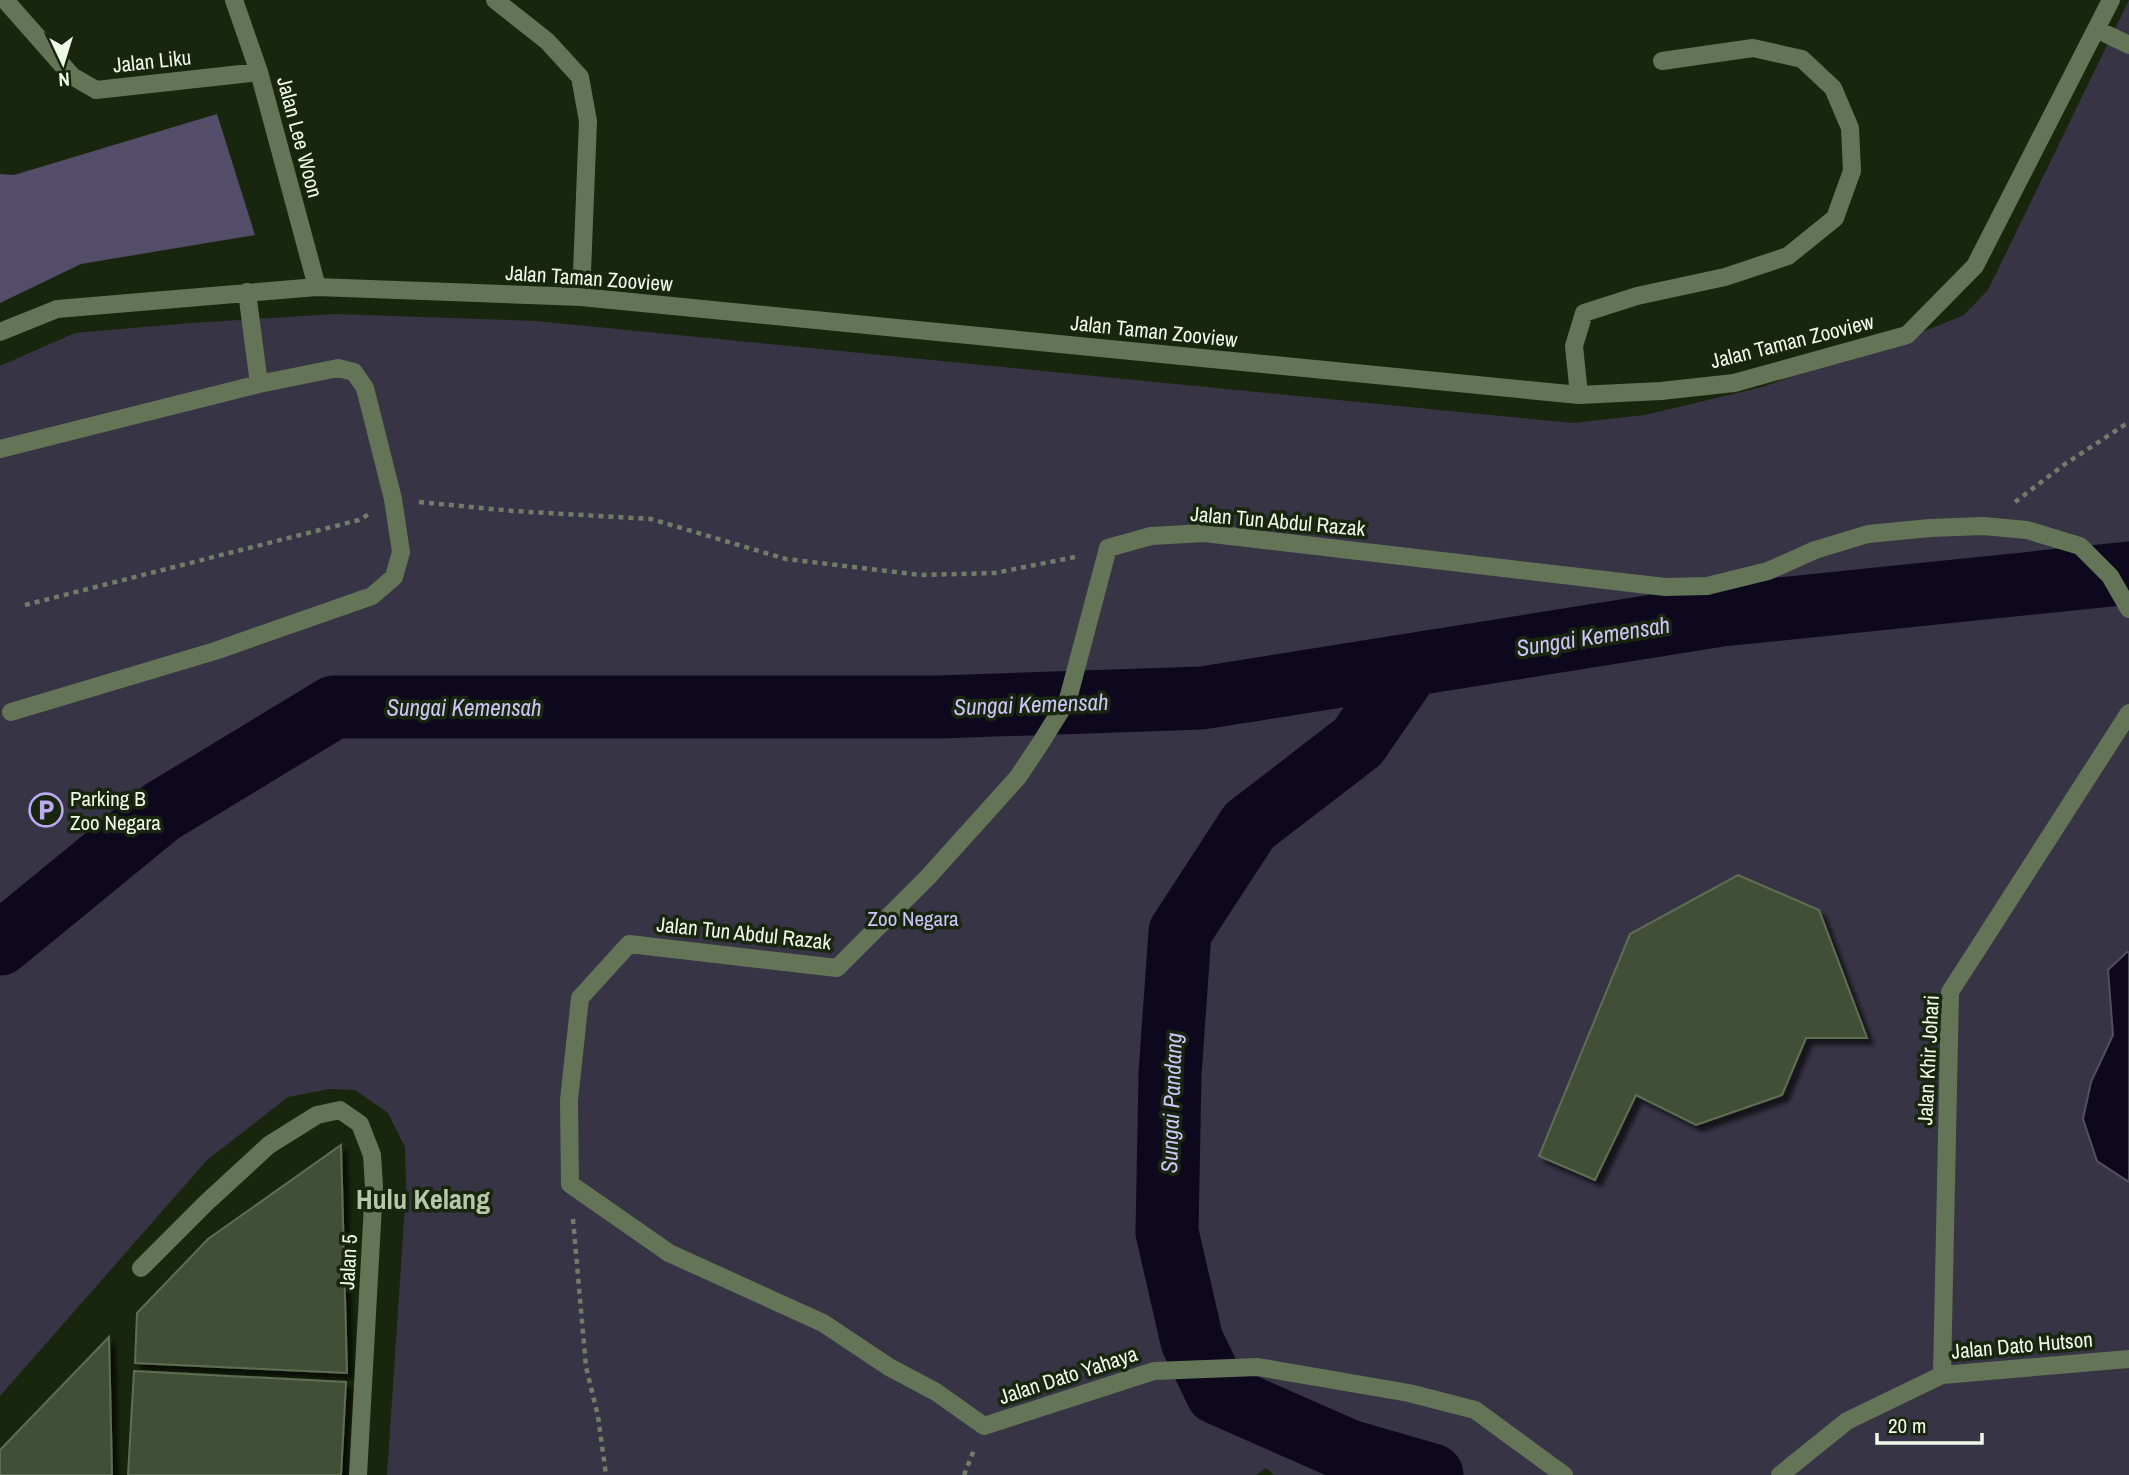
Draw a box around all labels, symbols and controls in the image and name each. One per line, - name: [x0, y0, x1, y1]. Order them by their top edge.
- north arrow: [28, 28, 98, 98]
- street label: Jalan Liku: [111, 42, 193, 80]
- text: N: [58, 67, 71, 93]
- street label: Jalan Lee Woon: [270, 73, 330, 201]
- street label: Jalan Taman Zooview: [504, 258, 674, 298]
- street label: Jalan Taman Zooview: [1707, 307, 1877, 375]
- street label: Jalan Taman Zooview: [1069, 308, 1239, 354]
- street label: Jalan Tun Abdul Razak: [1189, 499, 1367, 543]
- water label: Sungai Kemensah: [1514, 609, 1672, 663]
- water label: Sungai Kemensah: [953, 686, 1109, 722]
- water label: Sungai Kemensah: [386, 692, 542, 723]
- place label: Parking B Zoo Negara: [70, 784, 161, 837]
- parking icon: Parking B Zoo Negara: [27, 791, 65, 829]
- park label: Zoo Negara: [868, 904, 959, 933]
- street label: Jalan Tun Abdul Razak: [655, 909, 833, 957]
- street label: Jalan Khir Johari: [1910, 994, 1946, 1126]
- water label: Sungai Pandang: [1153, 1032, 1189, 1174]
- district label: Hulu Kelang: [356, 1180, 490, 1218]
- street label: Jalan 5: [332, 1234, 364, 1290]
- street label: Jalan Dato Hutson: [1950, 1324, 2094, 1366]
- street label: Jalan Dato Yahaya: [995, 1339, 1141, 1411]
- scale bar: [1877, 1402, 1982, 1446]
- text: 20 m: [1888, 1411, 1926, 1440]

